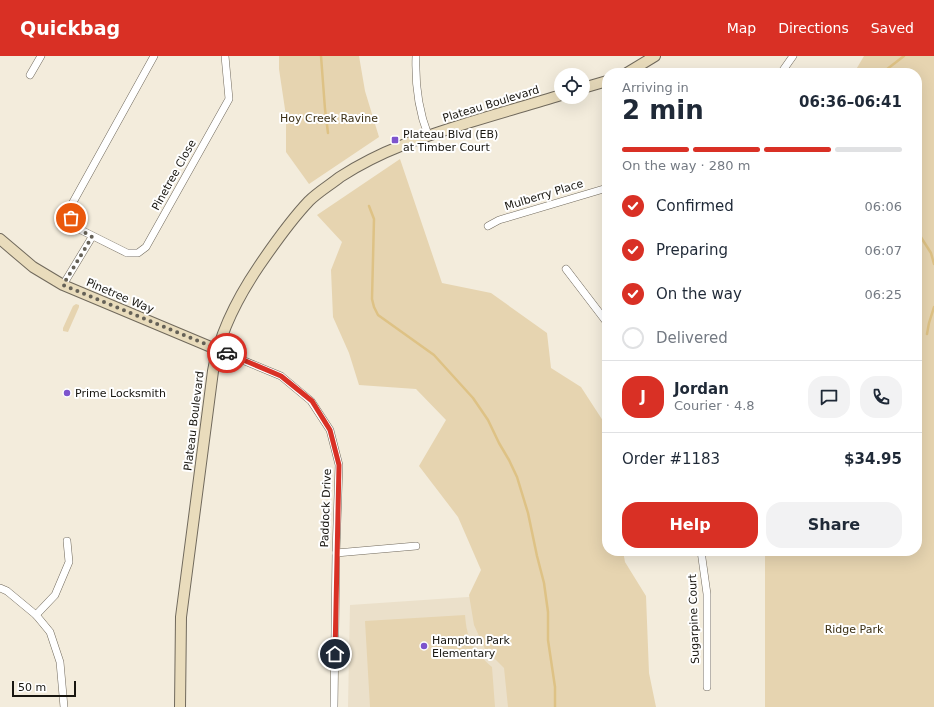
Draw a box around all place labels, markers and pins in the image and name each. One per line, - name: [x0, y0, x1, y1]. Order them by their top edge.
- place label: Plateau Blvd (EB) at Timber Court: [403, 128, 498, 154]
- marker: Plateau Blvd (EB) at Timber Court: [390, 135, 400, 145]
- pin: [54, 201, 88, 235]
- place label: Prime Locksmith: [75, 387, 166, 400]
- marker: Prime Locksmith: [62, 388, 72, 398]
- place label: Hampton Park Elementary: [432, 634, 511, 660]
- pin: [318, 637, 352, 671]
- marker: Hampton Park Elementary: [419, 641, 429, 651]

